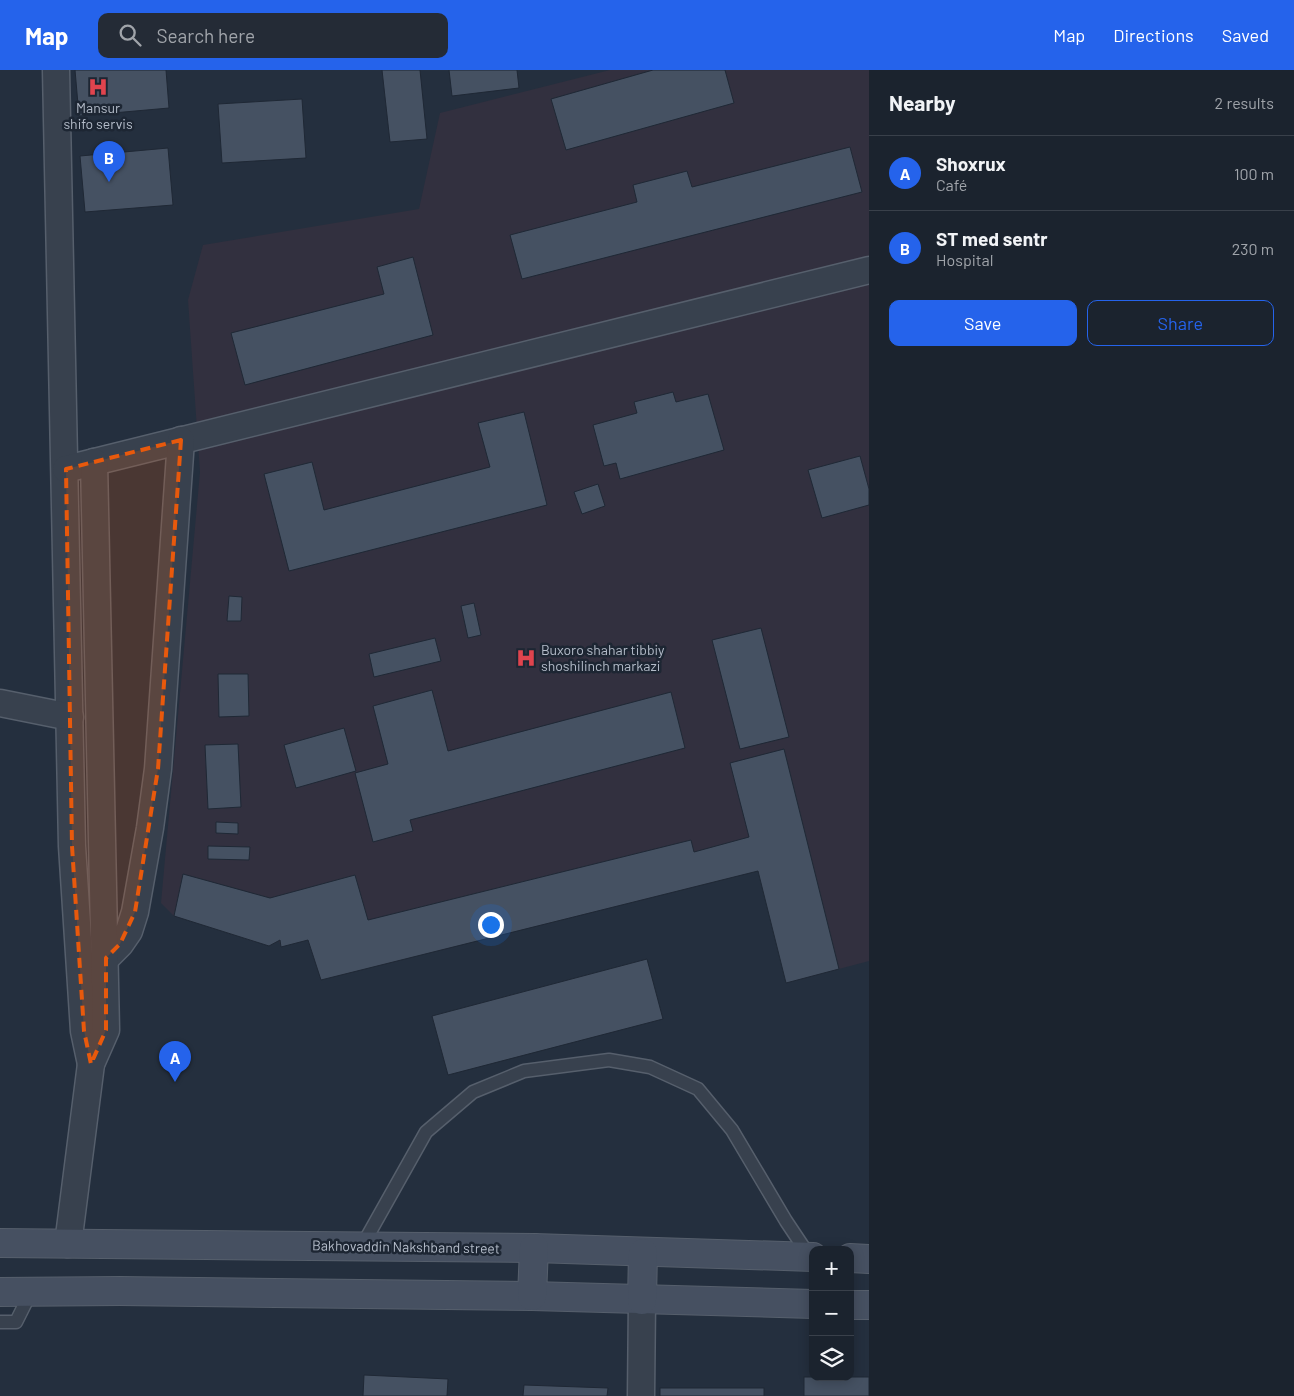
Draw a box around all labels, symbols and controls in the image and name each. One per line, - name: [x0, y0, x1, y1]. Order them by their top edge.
- search box: [98, 13, 448, 58]
- text: Map: [25, 21, 68, 50]
- icon: search: [116, 21, 144, 49]
- text: Search here: [156, 24, 255, 47]
- text: Map: [1053, 24, 1085, 46]
- text: Directions: [1113, 24, 1194, 46]
- text: Saved: [1222, 24, 1269, 46]
- hospital icon: Mansur shifo servis: [87, 76, 109, 98]
- text: Nearby: [889, 90, 955, 115]
- text: 2 results: [1215, 93, 1274, 112]
- place label: Mansur shifo servis: [63, 99, 133, 132]
- pin: B: [93, 141, 125, 182]
- text: Shoxrux: [936, 152, 1006, 175]
- text: A: [900, 164, 910, 183]
- text: 100 m: [1234, 164, 1274, 183]
- text: Café: [936, 175, 967, 194]
- text: ST med sentr: [936, 227, 1048, 250]
- text: B: [900, 239, 910, 258]
- text: 230 m: [1232, 239, 1274, 258]
- text: Hospital: [936, 250, 993, 269]
- button: Save: [889, 300, 1077, 346]
- button: Share: [1087, 300, 1274, 346]
- place label: Buxoro shahar tibbiy shoshilinch markazi: [541, 641, 665, 674]
- hospital icon: Buxoro shahar tibbiy shoshilinch markazi: [515, 647, 537, 669]
- your location: [478, 912, 504, 938]
- pin: A: [159, 1041, 191, 1082]
- street label: Bakhovaddin Nakshband street: [312, 1236, 500, 1257]
- map controls: [809, 1246, 854, 1381]
- button: +: [809, 1246, 854, 1291]
- button: −: [809, 1291, 854, 1336]
- button: layers: [809, 1336, 854, 1381]

